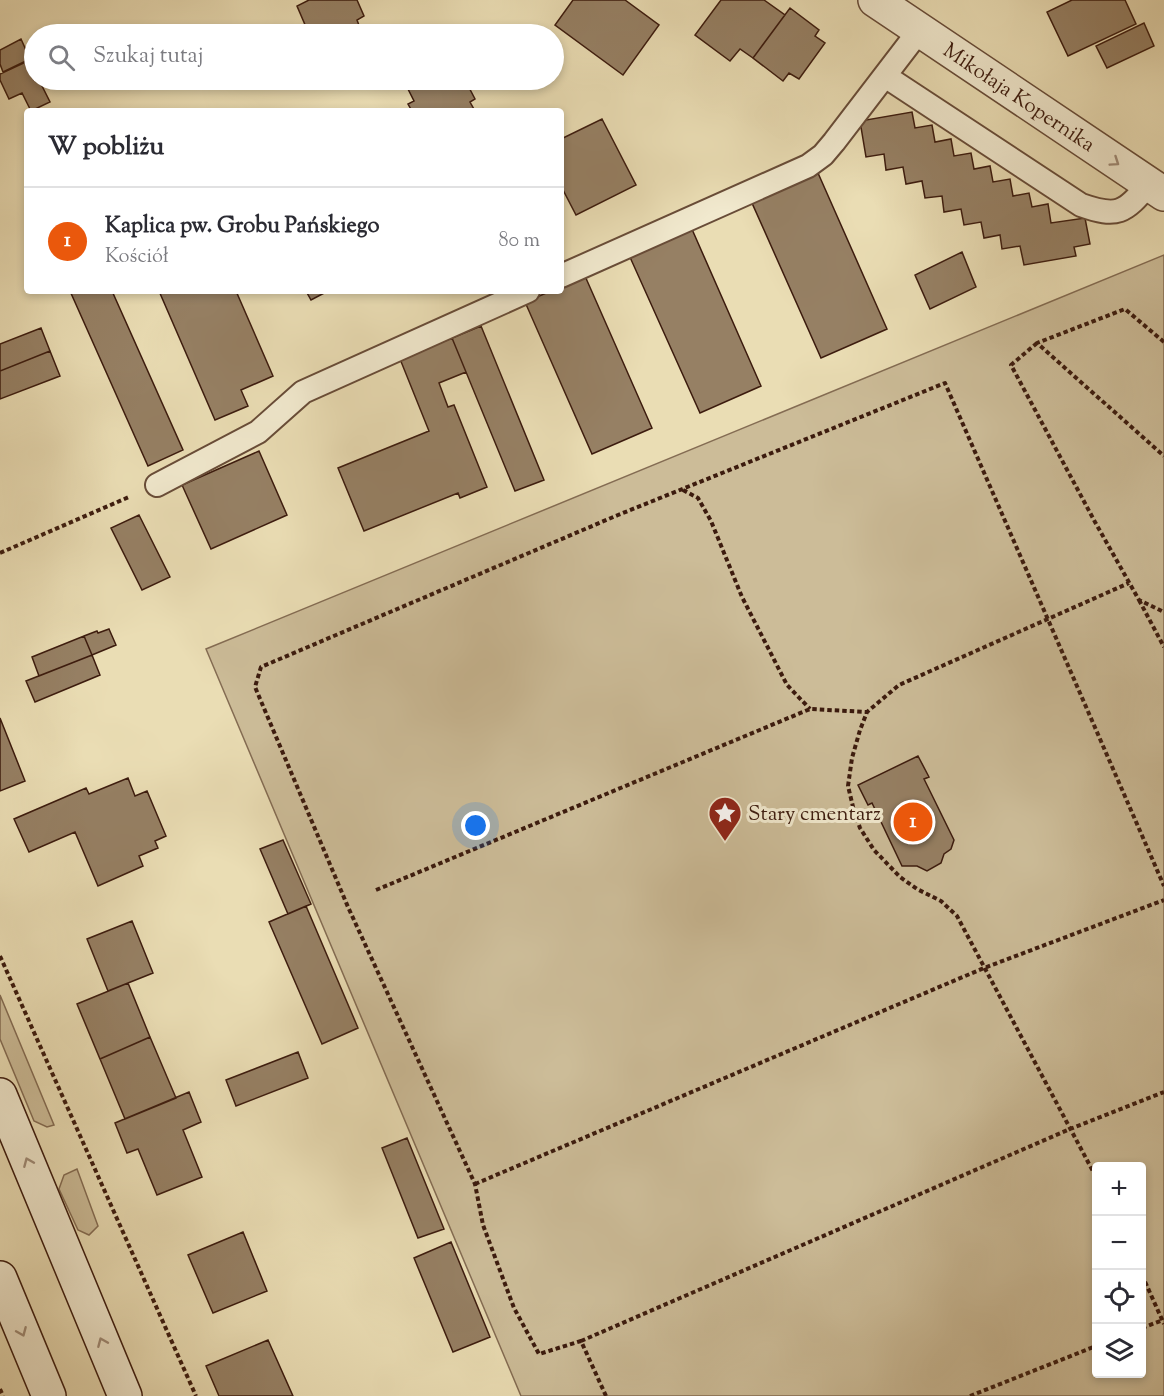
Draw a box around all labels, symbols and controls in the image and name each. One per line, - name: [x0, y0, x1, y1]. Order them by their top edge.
- search box: [24, 24, 564, 90]
- street label: Mikołaja Kopernika: [936, 37, 1101, 161]
- icon: search: [45, 41, 78, 74]
- text: Szukaj tutaj: [93, 41, 204, 73]
- text: W pobliżu: [48, 129, 164, 166]
- one-way arrow: [1109, 155, 1120, 166]
- text: Kaplica pw. Grobu Pańskiego: [105, 211, 379, 243]
- text: 1: [64, 227, 71, 256]
- text: 80 m: [499, 227, 540, 256]
- text: Kościół: [105, 243, 169, 272]
- place icon: Stary cmentarz: [707, 795, 743, 842]
- place label: Stary cmentarz: [748, 800, 881, 830]
- pin: 1: [894, 800, 932, 844]
- your location: [461, 811, 490, 840]
- one-way arrow: [23, 1157, 35, 1168]
- map controls: [1092, 1162, 1146, 1378]
- button: +: [1092, 1162, 1146, 1216]
- button: −: [1092, 1216, 1146, 1270]
- button: locate: [1092, 1270, 1146, 1324]
- button: layers: [1092, 1324, 1146, 1378]
- one-way arrow: [15, 1326, 27, 1337]
- one-way arrow: [97, 1337, 109, 1348]

